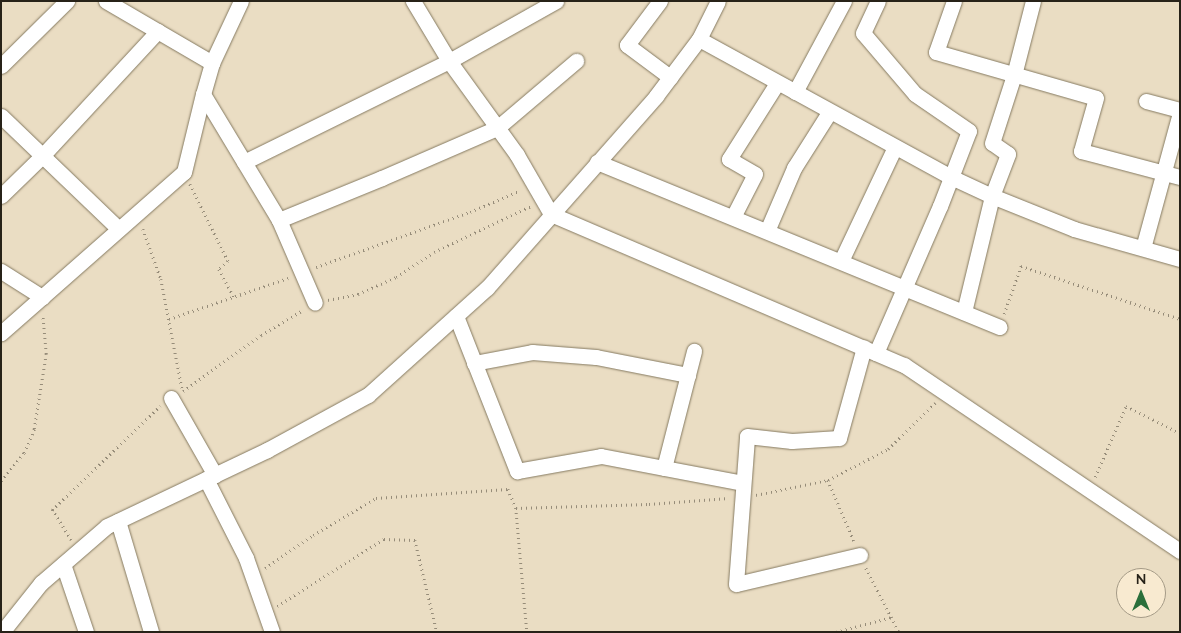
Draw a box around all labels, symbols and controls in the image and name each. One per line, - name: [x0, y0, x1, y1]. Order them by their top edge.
- north arrow: [1116, 568, 1166, 618]
- text: N: [1136, 570, 1146, 588]

